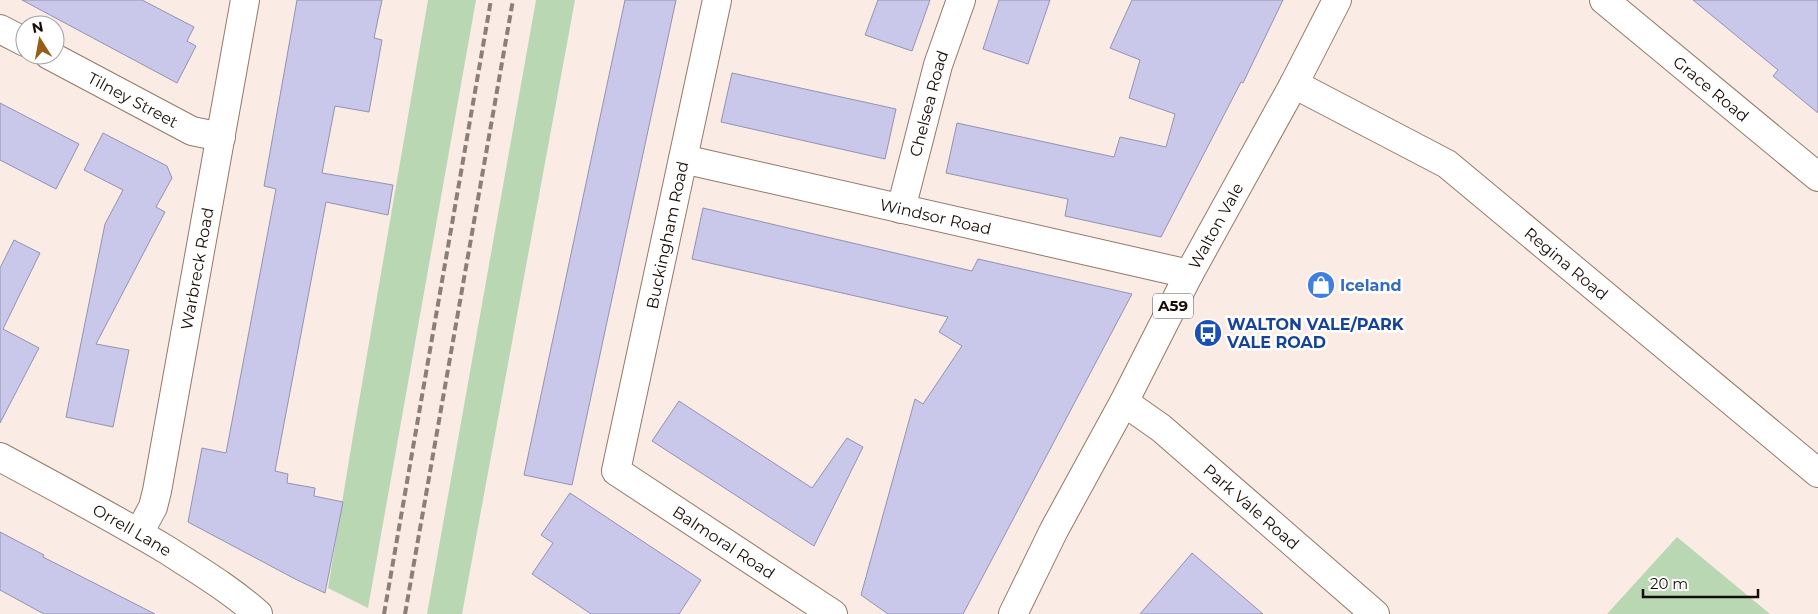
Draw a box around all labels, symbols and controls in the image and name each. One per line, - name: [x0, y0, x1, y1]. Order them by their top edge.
- north arrow: [15, 15, 65, 65]
- text: N: [30, 17, 45, 37]
- street label: Chelsea Road: [906, 48, 952, 159]
- street label: Grace Road: [1669, 52, 1752, 126]
- street label: Tilney Street: [84, 68, 181, 132]
- street label: Buckingham Road: [643, 159, 692, 311]
- street label: Walton Vale: [1185, 180, 1248, 272]
- street label: Windsor Road: [878, 195, 993, 239]
- street label: Warbreck Road: [177, 206, 218, 331]
- street label: Regina Road: [1520, 224, 1612, 304]
- shop icon: Iceland: [1306, 270, 1336, 300]
- place label: Iceland: [1340, 276, 1402, 295]
- road number: A59: [1153, 294, 1193, 318]
- place label: WALTON VALE/PARK VALE ROAD: [1226, 315, 1405, 352]
- bus stop icon: WALTON VALE/PARK VALE ROAD: [1193, 318, 1223, 348]
- street label: Park Vale Road: [1199, 460, 1303, 554]
- street label: Orrell Lane: [89, 500, 175, 561]
- street label: Balmoral Road: [669, 502, 778, 583]
- scale bar: [1643, 566, 1758, 598]
- text: 20 m: [1650, 574, 1688, 593]

